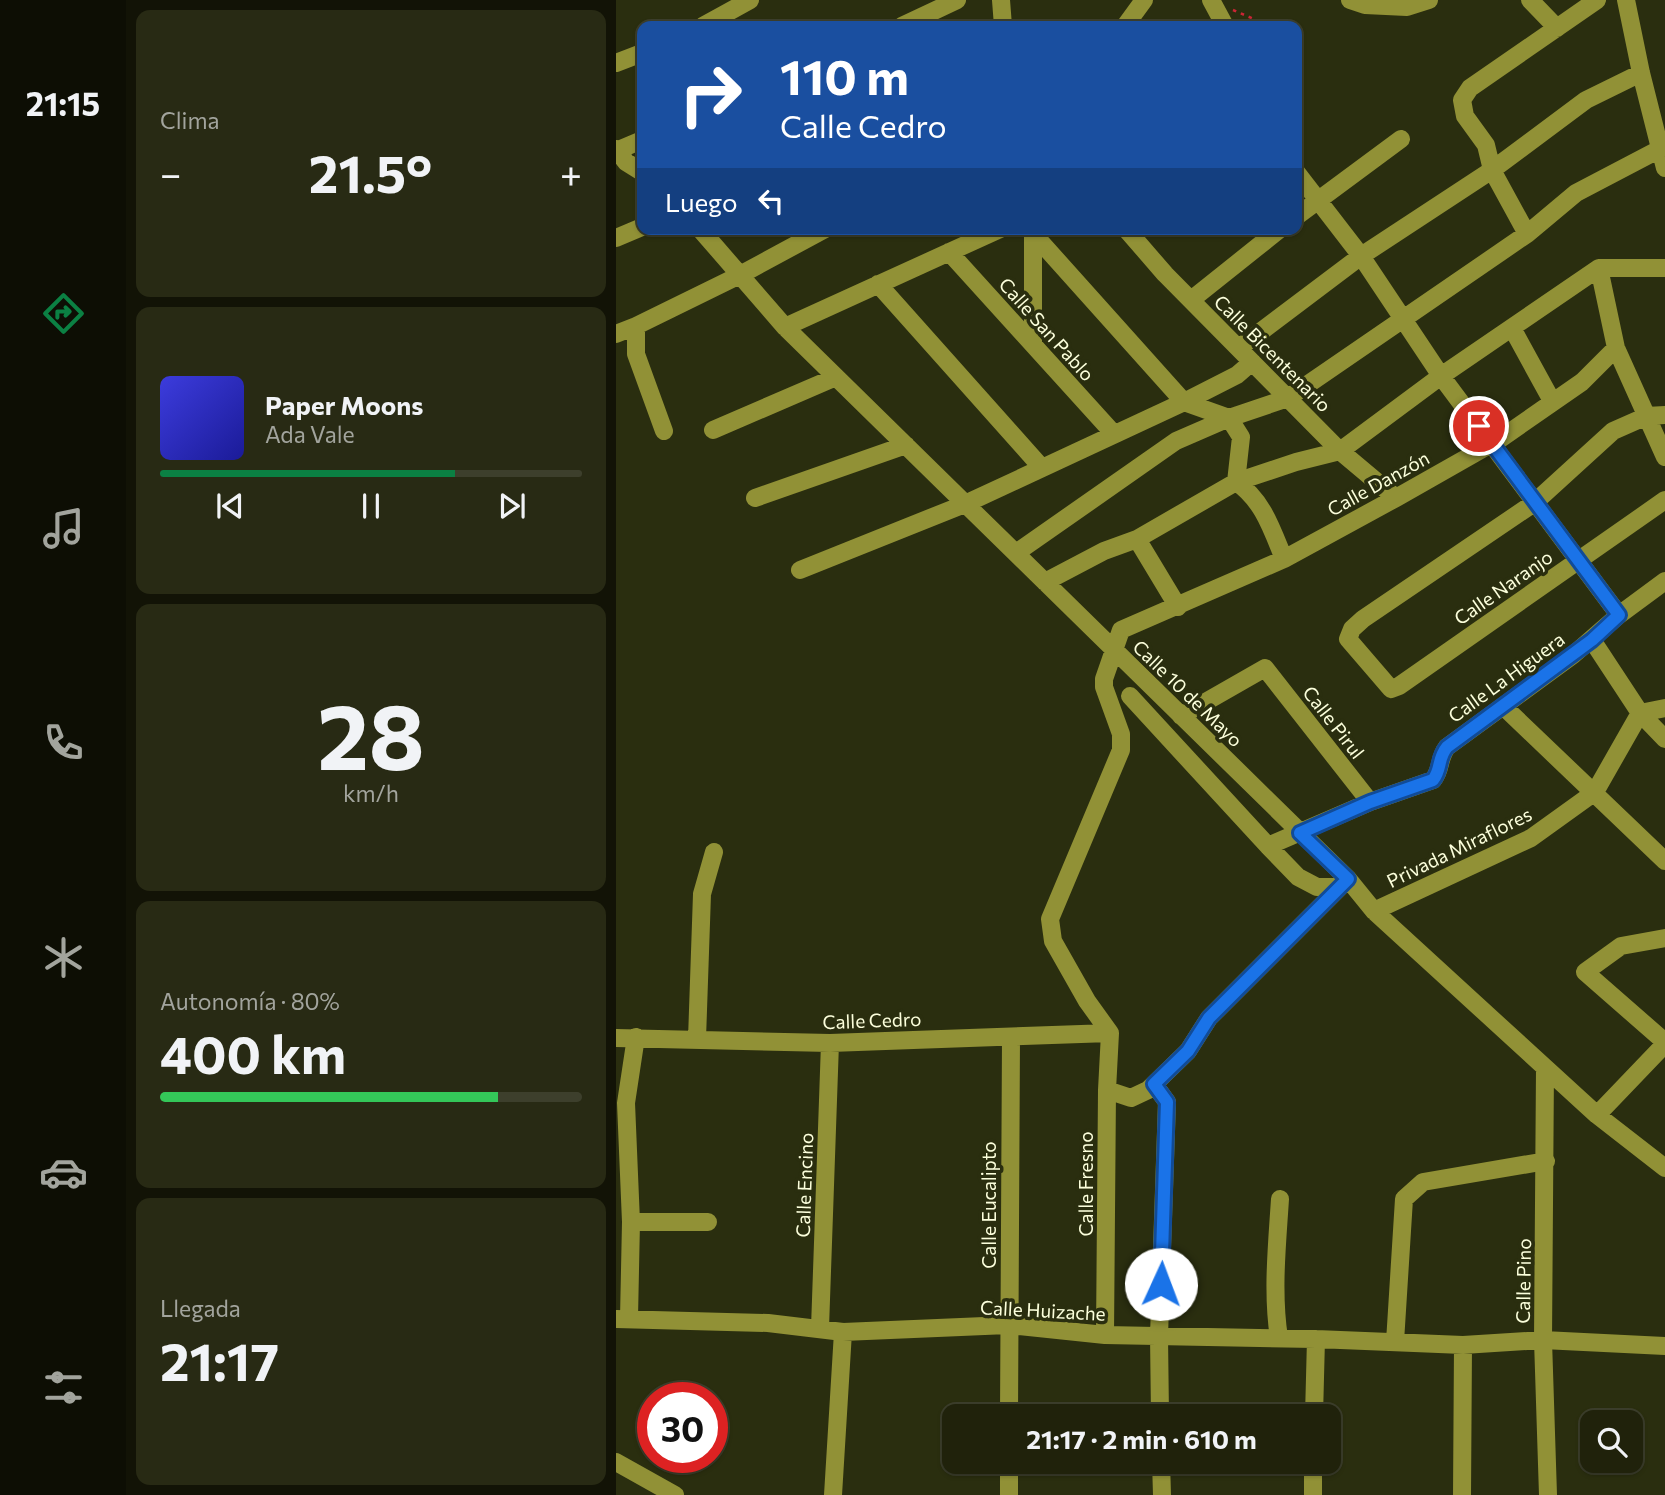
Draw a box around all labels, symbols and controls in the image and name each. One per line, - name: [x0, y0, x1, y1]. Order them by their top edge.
- text: 110 m: [780, 45, 909, 105]
- icon: right: [665, 49, 756, 140]
- text: 21:15: [26, 83, 100, 123]
- text: Calle Cedro: [780, 105, 947, 145]
- text: Clima: [160, 106, 220, 134]
- text: 21.5°: [309, 140, 432, 204]
- text: −: [160, 149, 182, 196]
- text: +: [560, 149, 582, 196]
- icon: left: [752, 182, 790, 220]
- text: Luego: [665, 186, 738, 217]
- street label: Calle San Pablo: [995, 273, 1099, 385]
- icon: directions: [39, 289, 88, 338]
- street label: Calle Bicentenario: [1210, 290, 1336, 416]
- text: Paper Moons: [265, 389, 423, 420]
- pin: [1449, 396, 1509, 456]
- icon: arrive: [1460, 407, 1498, 445]
- text: Ada Vale: [265, 420, 355, 448]
- street label: Calle Danzón: [1323, 446, 1433, 520]
- icon: previous: [211, 487, 249, 525]
- icon: pause: [352, 487, 390, 525]
- icon: next: [493, 487, 531, 525]
- icon: music: [39, 504, 88, 553]
- street label: Calle Naranjo: [1449, 545, 1557, 629]
- street label: Calle La Higuera: [1443, 627, 1569, 727]
- street label: Calle 10 de Mayo: [1128, 635, 1248, 751]
- text: 28: [317, 677, 425, 789]
- street label: Calle Pirul: [1298, 681, 1370, 763]
- icon: phone: [39, 718, 88, 767]
- text: km/h: [343, 779, 399, 807]
- street label: Privada Miraflores: [1383, 802, 1535, 892]
- icon: climate: [39, 933, 88, 982]
- text: Autonomía · 80%: [160, 987, 340, 1015]
- street label: Calle Cedro: [822, 1007, 922, 1033]
- text: 400 km: [160, 1021, 346, 1085]
- street label: Calle Fresno: [1074, 1131, 1097, 1237]
- street label: Calle Encino: [791, 1132, 817, 1238]
- street label: Calle Eucalipto: [977, 1141, 1000, 1269]
- icon: car: [39, 1148, 88, 1197]
- street label: Calle Pino: [1511, 1238, 1535, 1324]
- position arrow: [1124, 1247, 1198, 1321]
- text: Llegada: [160, 1294, 241, 1322]
- street label: Calle Huizache: [980, 1295, 1106, 1325]
- text: 21:17: [160, 1328, 279, 1392]
- icon: filters: [39, 1363, 88, 1412]
- speed limit sign: 30: [637, 1382, 728, 1473]
- map controls: [1580, 1410, 1643, 1473]
- button: search: [1580, 1410, 1643, 1473]
- text: 21:17 · 2 min · 610 m: [1026, 1423, 1257, 1454]

